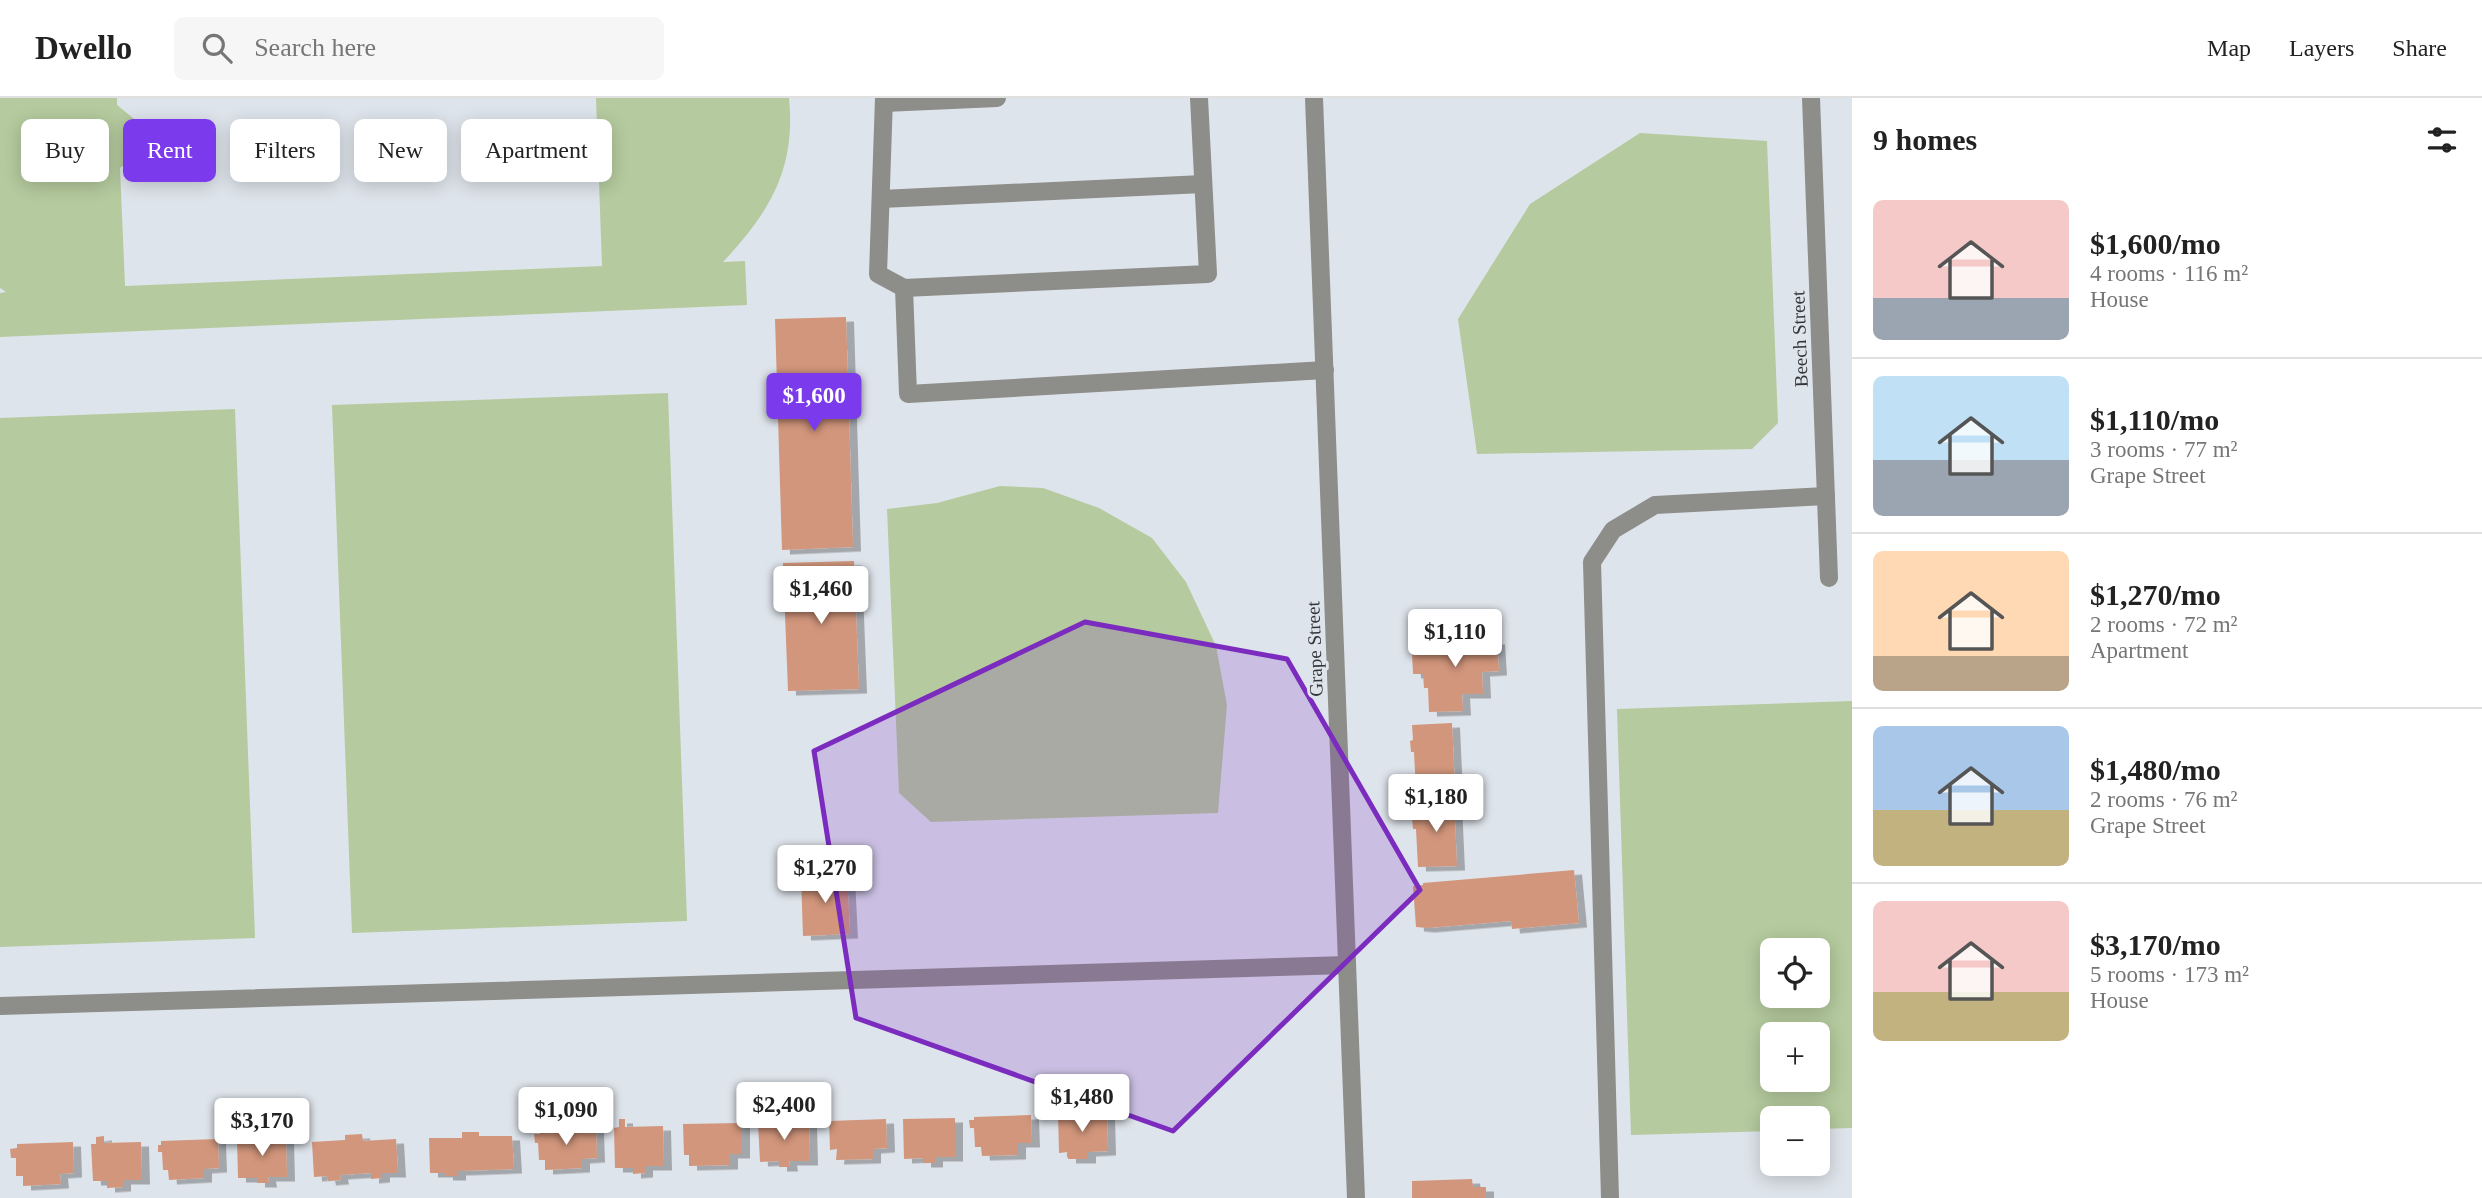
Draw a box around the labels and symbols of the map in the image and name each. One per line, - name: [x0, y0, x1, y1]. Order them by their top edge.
- street label: Beech Street: [1787, 290, 1812, 388]
- pin: $1,600: [757, 374, 871, 433]
- pin: $1,460: [764, 566, 878, 626]
- street label: Grape Street: [1302, 600, 1327, 697]
- pin: $1,110: [1398, 610, 1512, 669]
- pin: $1,180: [1379, 774, 1493, 834]
- pin: $1,270: [768, 846, 882, 905]
- pin: $1,480: [1025, 1074, 1139, 1134]
- pin: $2,400: [727, 1082, 841, 1142]
- pin: $1,090: [509, 1088, 623, 1147]
- pin: $3,170: [205, 1098, 319, 1158]

